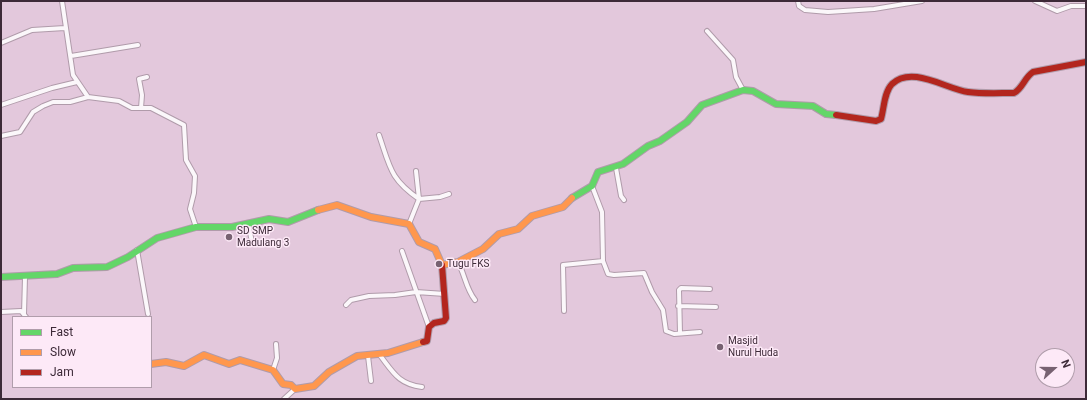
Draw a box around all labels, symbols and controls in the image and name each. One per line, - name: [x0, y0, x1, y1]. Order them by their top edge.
- place label: SD SMP Madulang 3: [237, 225, 289, 248]
- marker: SD SMP Madulang 3: [224, 232, 234, 242]
- place label: Tugu FKS: [447, 258, 489, 270]
- marker: Tugu FKS: [434, 259, 444, 269]
- legend: [12, 316, 152, 388]
- text: Fast: [50, 325, 73, 339]
- place label: Masjid Nurul Huda: [728, 335, 778, 358]
- marker: Masjid Nurul Huda: [715, 342, 725, 352]
- text: Slow: [50, 345, 76, 359]
- north arrow: [1035, 348, 1075, 388]
- text: N: [1058, 358, 1073, 370]
- text: Jam: [50, 365, 74, 379]

